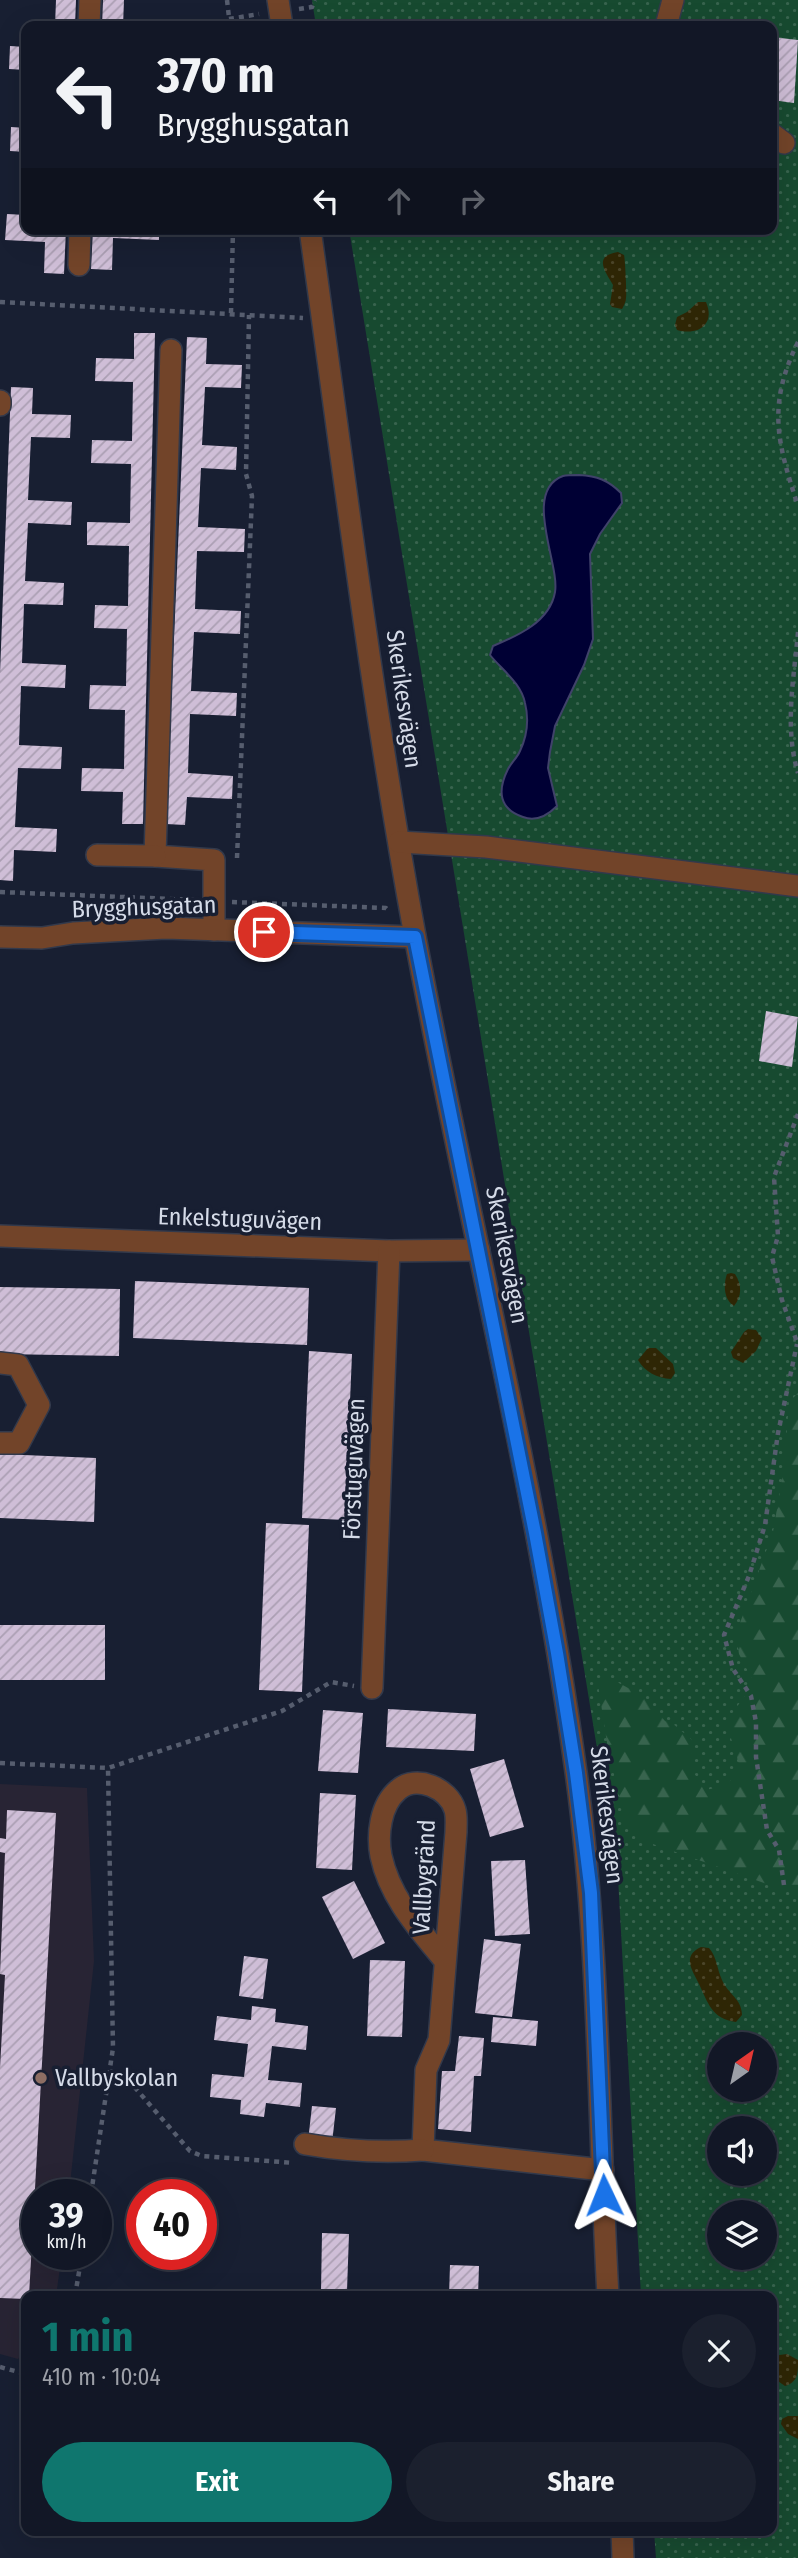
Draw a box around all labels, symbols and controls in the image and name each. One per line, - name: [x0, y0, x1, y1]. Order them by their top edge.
- text: 370 m: [157, 46, 275, 105]
- icon: left: [42, 49, 133, 140]
- text: Brygghusgatan: [157, 106, 350, 144]
- icon: left: [307, 182, 345, 220]
- icon: ahead: [380, 182, 418, 220]
- icon: right: [453, 182, 491, 220]
- street label: Skerikesvägen: [380, 628, 428, 770]
- street label: Brygghusgatan: [71, 890, 217, 924]
- pin: [234, 902, 294, 962]
- icon: arrive: [245, 913, 283, 951]
- street label: Skerikesvägen: [480, 1184, 534, 1326]
- street label: Enkelstuguvägen: [157, 1202, 323, 1236]
- street label: Förstuguvägen: [338, 1398, 370, 1540]
- street label: Skerikesvägen: [585, 1744, 629, 1886]
- street label: Vallbygränd: [407, 1819, 441, 1935]
- north arrow: [707, 2032, 777, 2102]
- map controls: [707, 2032, 777, 2270]
- place label: Vallbyskolan: [55, 2064, 178, 2092]
- marker: Vallbyskolan: [33, 2070, 49, 2086]
- button: sound: [707, 2116, 777, 2186]
- position arrow: [567, 2158, 641, 2232]
- speed limit sign: 40: [126, 2179, 217, 2270]
- text: 39: [49, 2194, 84, 2236]
- button: layers: [707, 2200, 777, 2270]
- text: km/h: [46, 2231, 87, 2253]
- text: 1 min: [42, 2312, 133, 2362]
- button: close: [682, 2314, 756, 2388]
- text: 410 m · 10:04: [42, 2363, 161, 2391]
- button: Exit: [42, 2442, 392, 2522]
- button: Share: [406, 2442, 756, 2522]

